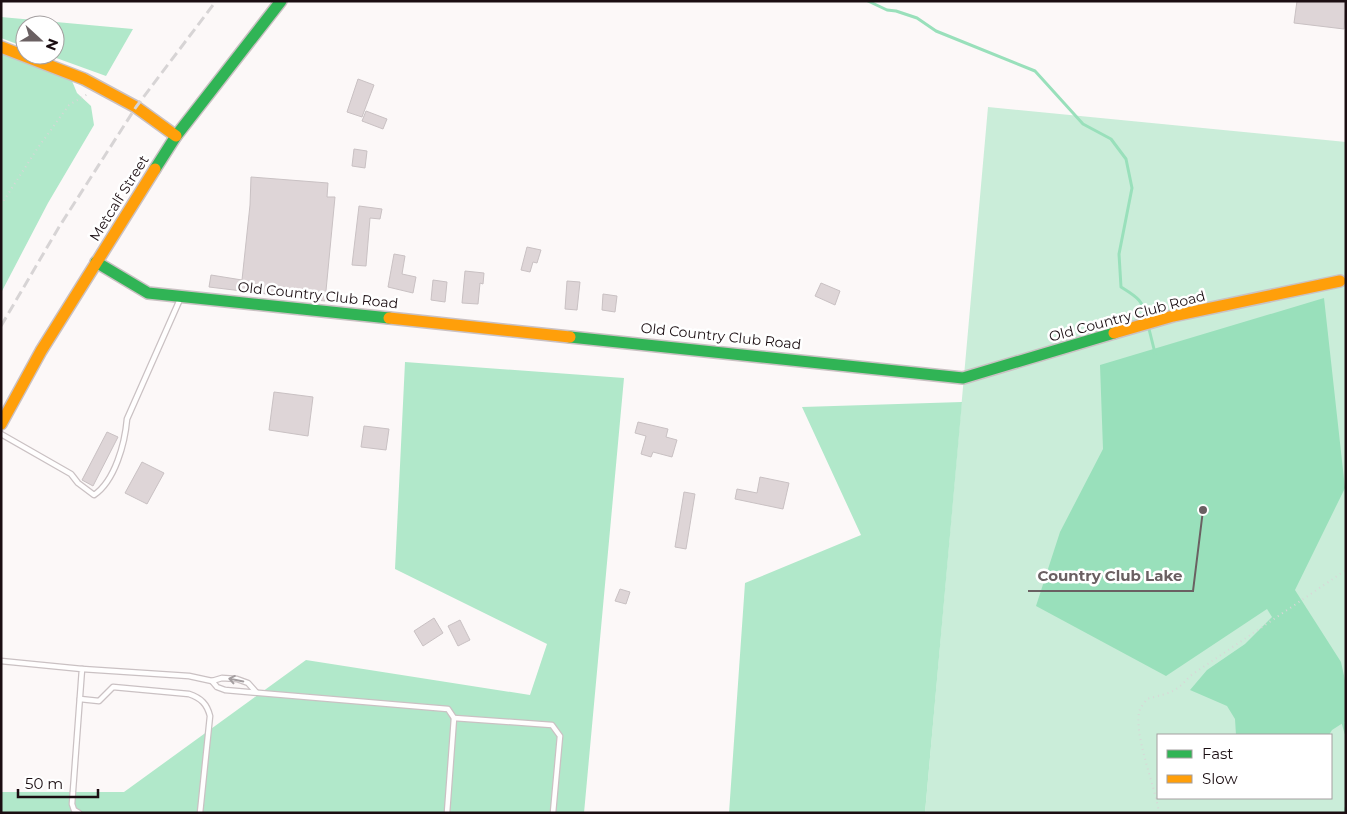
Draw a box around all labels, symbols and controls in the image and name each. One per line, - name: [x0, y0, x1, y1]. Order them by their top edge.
- north arrow: [15, 15, 65, 65]
- text: N: [42, 36, 63, 53]
- street label: Metcalf Street: [85, 151, 153, 244]
- street label: Old Country Club Road: [237, 278, 399, 312]
- street label: Old Country Club Road: [1047, 286, 1207, 346]
- street label: Old Country Club Road: [640, 319, 802, 353]
- callout: Country Club Lake: [1028, 561, 1193, 591]
- text: Country Club Lake: [1038, 566, 1182, 585]
- one-way arrow: [228, 674, 244, 684]
- legend: [1157, 734, 1332, 799]
- text: Fast: [1202, 744, 1233, 763]
- scale bar: [18, 766, 98, 798]
- text: Slow: [1202, 769, 1238, 788]
- text: 50 m: [25, 774, 63, 793]

